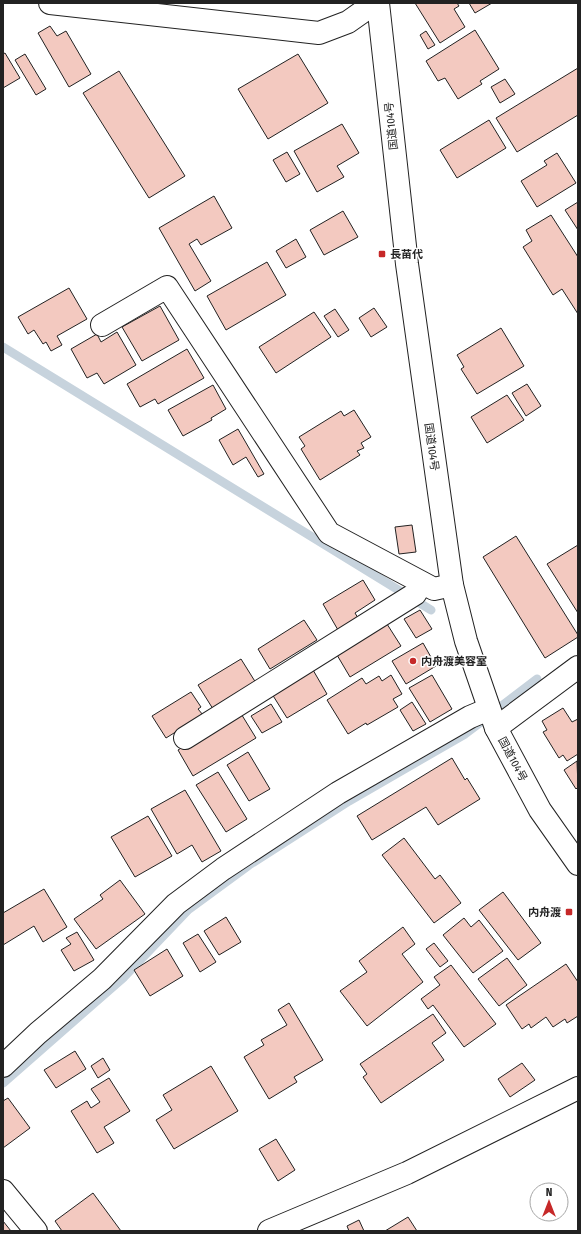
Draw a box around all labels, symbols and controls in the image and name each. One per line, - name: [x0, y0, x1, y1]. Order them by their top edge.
- street label: 国道104号: [383, 101, 400, 151]
- place label: 長苗代: [390, 248, 423, 261]
- marker: 長苗代: [377, 249, 387, 259]
- street label: 国道104号: [422, 422, 441, 472]
- place label: 内舟渡美容室: [421, 655, 487, 668]
- marker: 内舟渡美容室: [408, 656, 418, 666]
- street label: 国道104号: [495, 735, 530, 784]
- place label: 内舟渡: [528, 906, 561, 919]
- marker: 内舟渡: [564, 907, 574, 917]
- north arrow: [529, 1182, 569, 1222]
- text: N: [546, 1186, 552, 1199]

